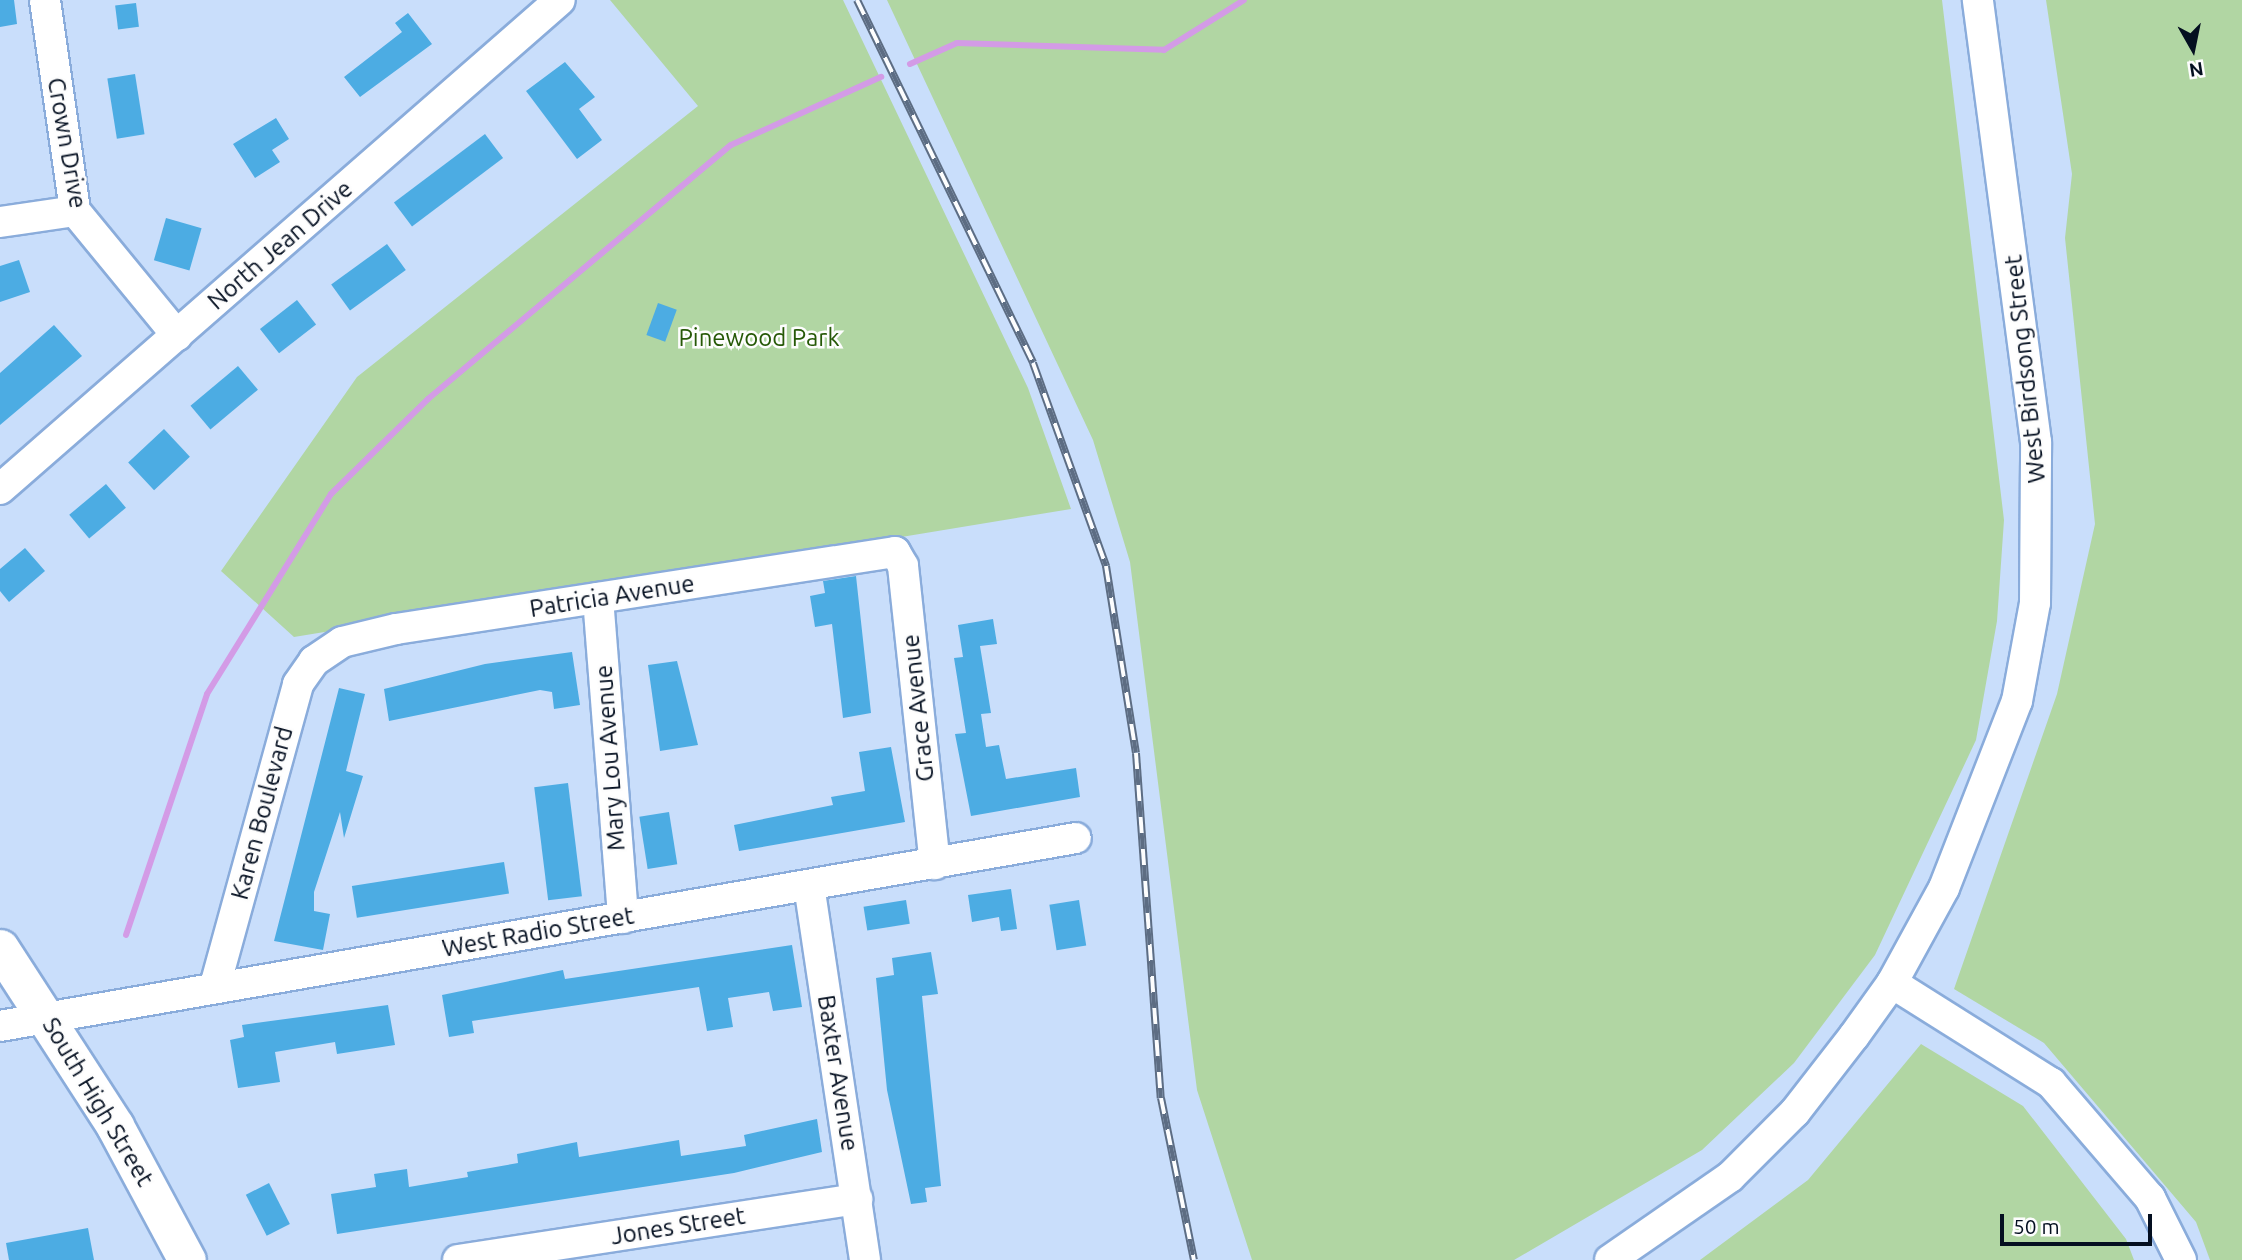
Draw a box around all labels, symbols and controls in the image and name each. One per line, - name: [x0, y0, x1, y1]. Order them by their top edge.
- north arrow: [2158, 14, 2228, 84]
- text: N: [2188, 58, 2205, 82]
- street label: Crown Drive: [41, 75, 93, 211]
- street label: North Jean Drive: [202, 174, 358, 316]
- street label: West Birdsong Street: [1999, 254, 2051, 484]
- park label: Pinewood Park: [678, 324, 840, 352]
- street label: Patricia Avenue: [528, 569, 696, 623]
- street label: Grace Avenue: [896, 633, 940, 783]
- street label: Mary Lou Avenue: [589, 664, 631, 852]
- street label: Karen Boulevard: [225, 723, 299, 903]
- street label: West Radio Street: [440, 901, 636, 963]
- street label: Baxter Avenue: [811, 993, 865, 1153]
- street label: South High Street: [36, 1013, 160, 1191]
- scale bar: [2004, 1200, 2156, 1244]
- street label: Jones Street: [609, 1201, 747, 1251]
- text: 50 m: [2013, 1214, 2060, 1238]

